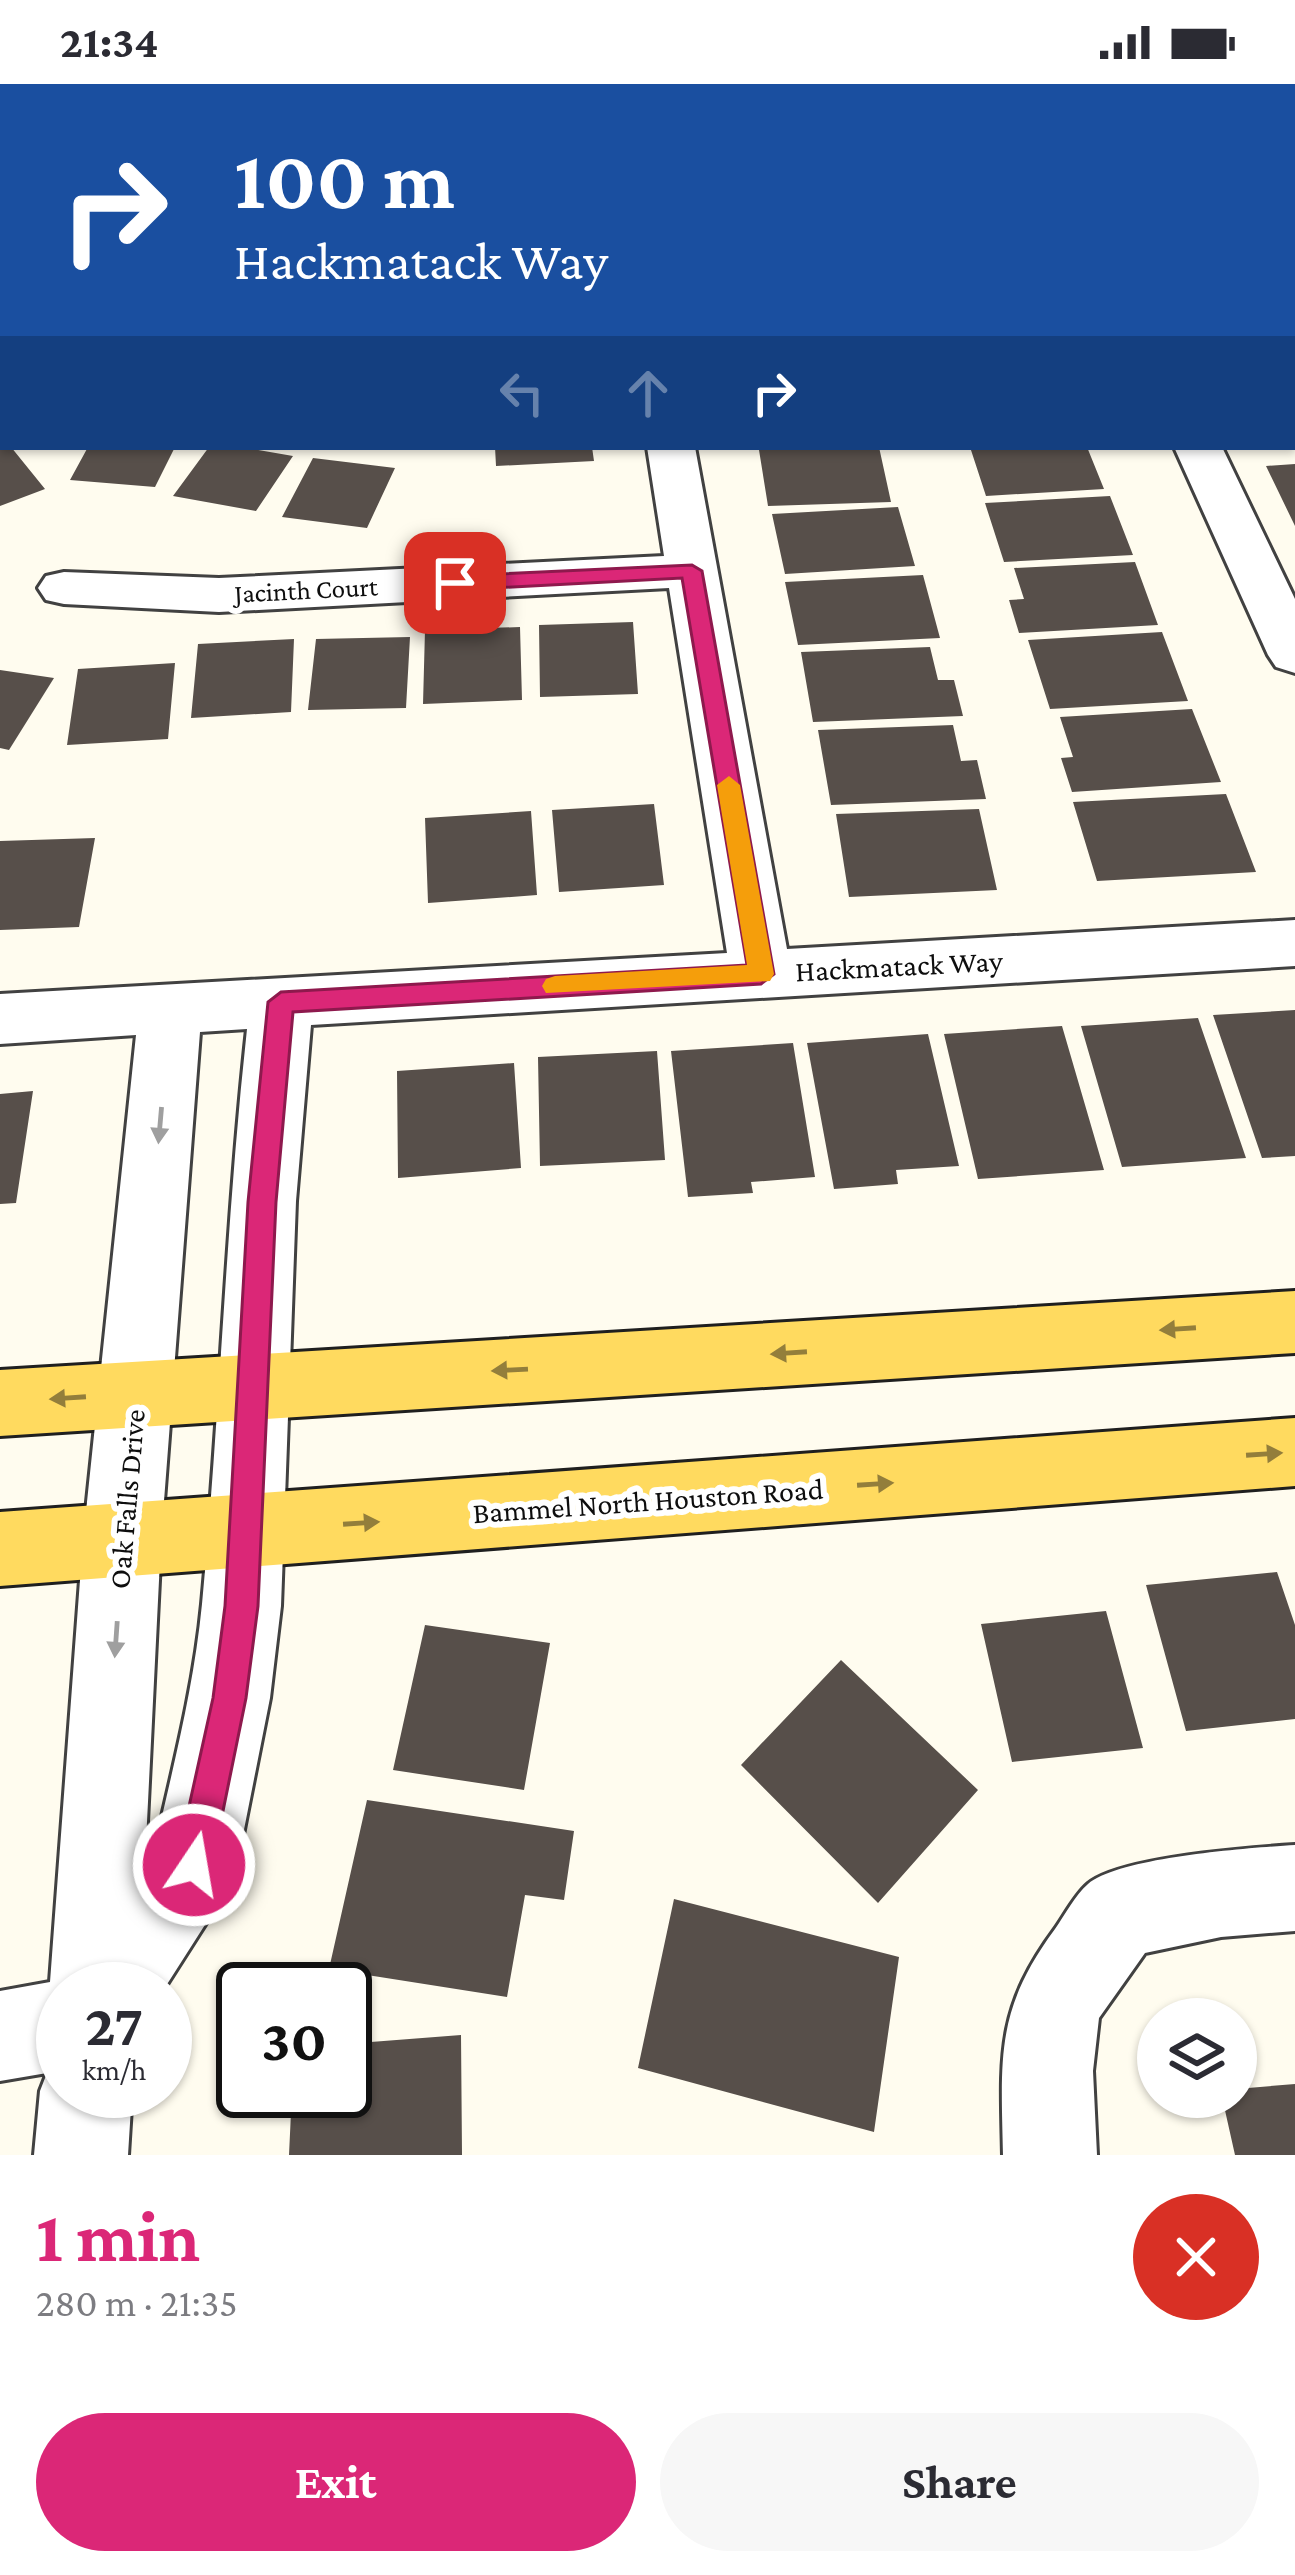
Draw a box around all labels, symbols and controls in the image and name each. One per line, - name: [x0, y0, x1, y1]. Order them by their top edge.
- text: 21:34: [60, 17, 159, 67]
- icon: right: [36, 132, 192, 288]
- text: 100 m: [234, 133, 455, 226]
- text: Hackmatack Way: [234, 231, 608, 291]
- icon: left: [489, 360, 555, 426]
- icon: ahead: [615, 360, 681, 426]
- icon: right: [741, 360, 807, 426]
- pin: [404, 532, 506, 634]
- icon: arrive: [422, 550, 488, 616]
- street label: Jacinth Court: [230, 571, 380, 609]
- street label: Hackmatack Way: [794, 944, 1004, 988]
- one-way arrow: [150, 1107, 169, 1144]
- one-way arrow: [1158, 1320, 1196, 1339]
- one-way arrow: [770, 1344, 807, 1363]
- one-way arrow: [491, 1361, 528, 1380]
- one-way arrow: [49, 1388, 86, 1407]
- street label: Oak Falls Drive: [102, 1408, 151, 1590]
- one-way arrow: [1246, 1445, 1283, 1464]
- street label: Bammel North Houston Road: [472, 1472, 825, 1529]
- one-way arrow: [857, 1474, 894, 1493]
- one-way arrow: [342, 1513, 380, 1532]
- one-way arrow: [106, 1621, 125, 1658]
- position arrow: [131, 1802, 257, 1928]
- speed limit sign: 30: [216, 1962, 372, 2118]
- text: 27: [85, 1991, 143, 2058]
- map controls: [1137, 1998, 1257, 2118]
- button: layers: [1137, 1998, 1257, 2118]
- text: km/h: [82, 2053, 146, 2086]
- button: close: [1133, 2194, 1259, 2320]
- text: 1 min: [36, 2196, 200, 2276]
- text: 280 m · 21:35: [36, 2281, 238, 2324]
- button: Exit: [36, 2413, 636, 2551]
- button: Share: [660, 2413, 1259, 2551]

